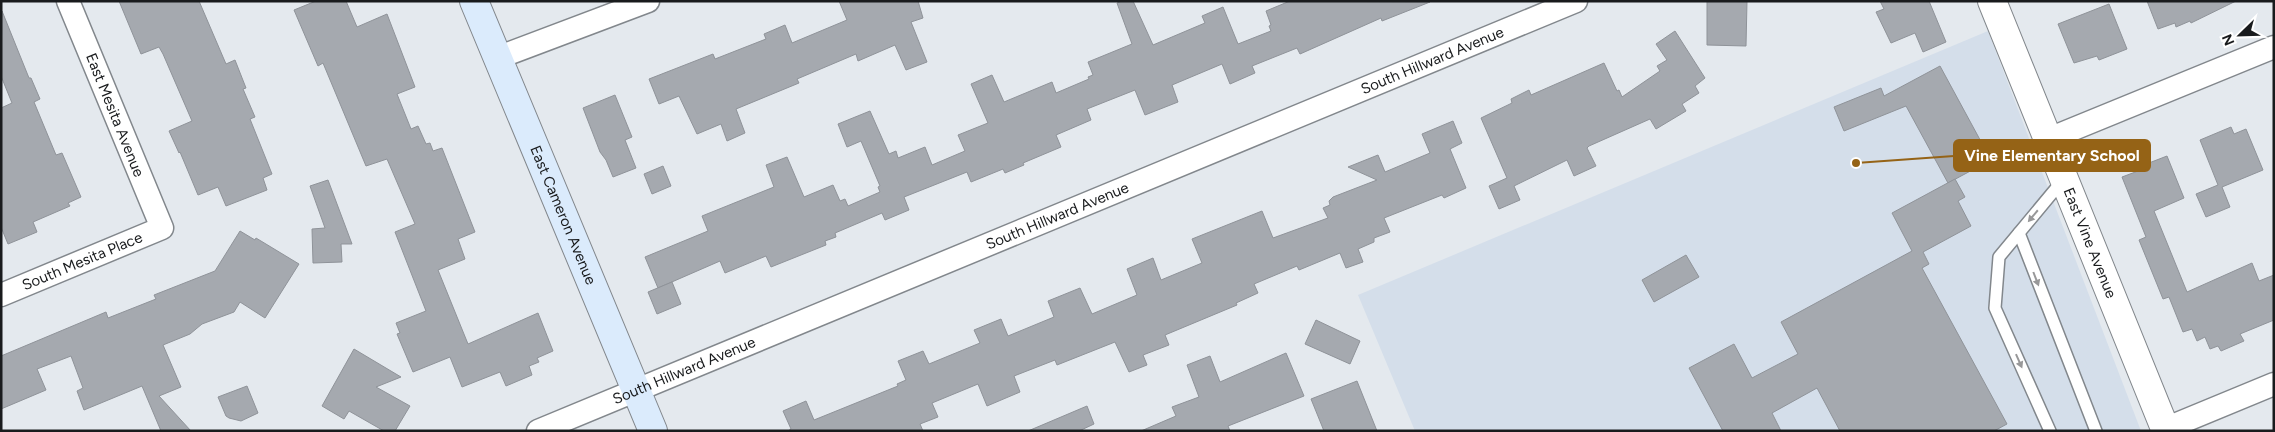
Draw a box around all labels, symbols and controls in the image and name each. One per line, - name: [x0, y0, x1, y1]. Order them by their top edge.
- north arrow: [2215, 10, 2265, 60]
- street label: South Hillward Avenue: [1358, 23, 1506, 98]
- text: N: [2219, 32, 2238, 48]
- street label: East Mesita Avenue: [82, 50, 148, 180]
- callout: Vine Elementary School: [1954, 140, 2150, 171]
- street label: East Cameron Avenue: [526, 143, 600, 287]
- text: Vine Elementary School: [1964, 146, 2140, 165]
- street label: South Hillward Avenue: [983, 178, 1131, 254]
- street label: East Vine Avenue: [2059, 185, 2120, 301]
- one-way arrow: [2028, 210, 2039, 222]
- street label: South Mesita Place: [19, 228, 145, 294]
- one-way arrow: [2033, 271, 2041, 286]
- street label: South Hillward Avenue: [610, 333, 758, 408]
- one-way arrow: [2015, 354, 2023, 368]

